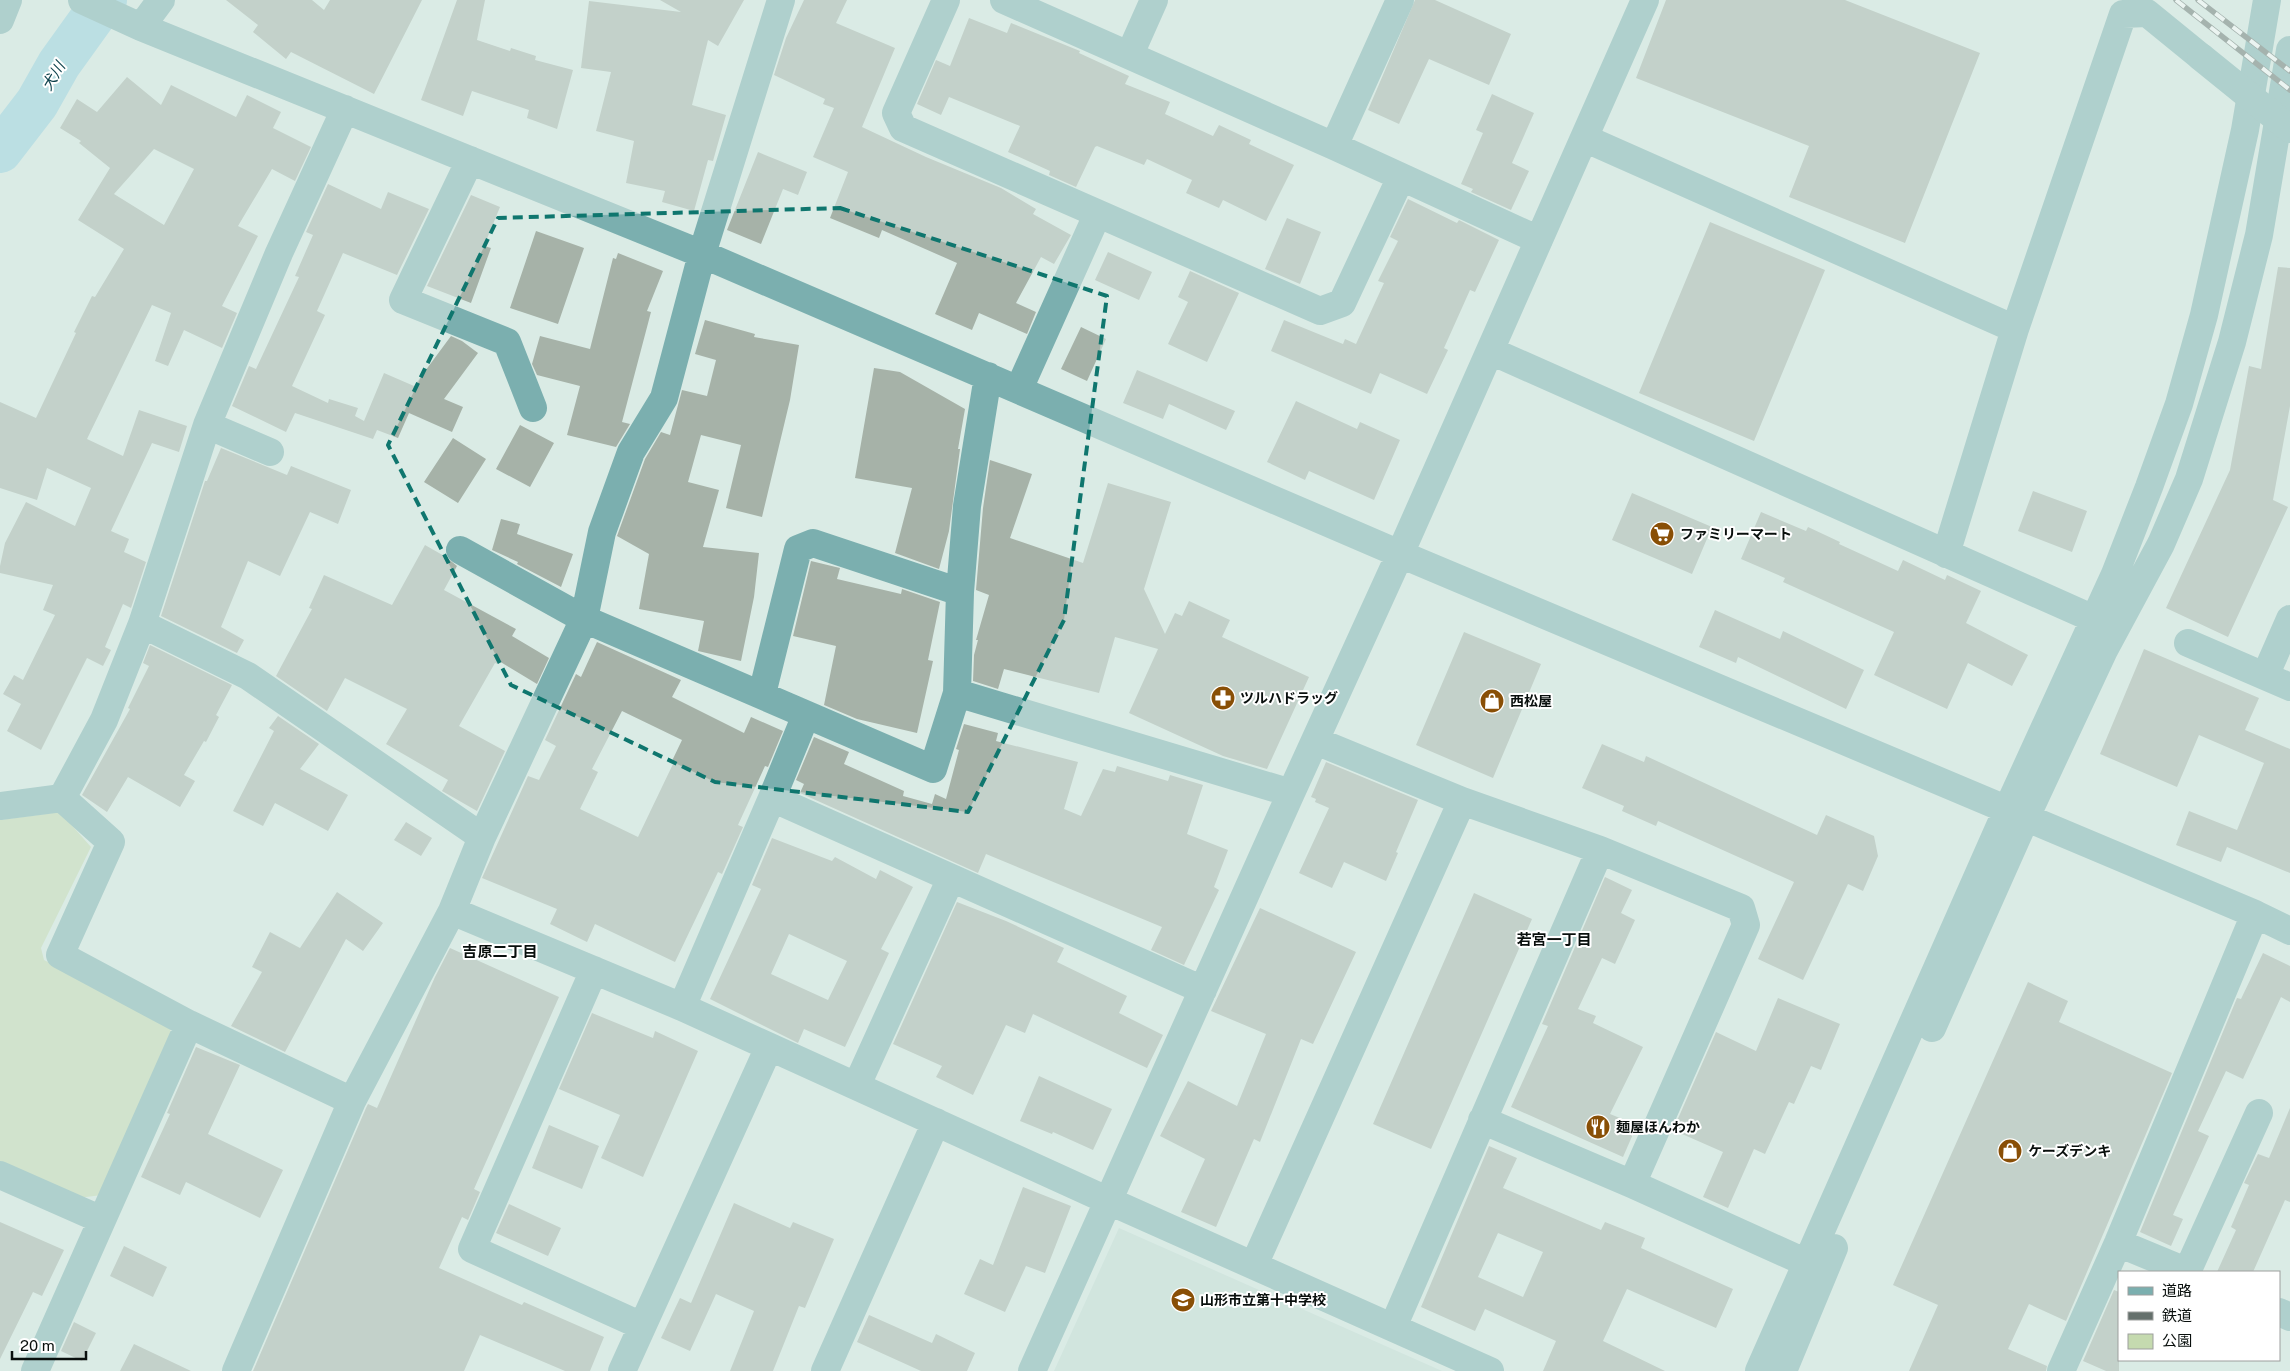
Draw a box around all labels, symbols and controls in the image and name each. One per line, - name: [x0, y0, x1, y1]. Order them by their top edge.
- water label: 犬川: [38, 57, 69, 93]
- supermarket icon: ファミリーマート: [1649, 521, 1675, 547]
- place label: ファミリーマート: [1680, 526, 1792, 542]
- pharmacy icon: ツルハドラッグ: [1210, 685, 1236, 711]
- shop icon: 西松屋: [1479, 688, 1505, 714]
- place label: ツルハドラッグ: [1240, 690, 1338, 706]
- place label: 西松屋: [1510, 693, 1552, 709]
- district label: 若宮一丁目: [1516, 931, 1592, 948]
- district label: 吉原二丁目: [462, 943, 538, 960]
- restaurant icon: 麺屋ほんわか: [1585, 1114, 1611, 1140]
- place label: 麺屋ほんわか: [1616, 1119, 1700, 1135]
- shop icon: ケーズデンキ: [1997, 1138, 2023, 1164]
- place label: ケーズデンキ: [2028, 1143, 2111, 1159]
- legend: [2118, 1271, 2280, 1361]
- text: 道路: [2162, 1282, 2192, 1299]
- school or university icon: 山形市立第十中学校: [1170, 1287, 1196, 1313]
- place label: 山形市立第十中学校: [1200, 1292, 1326, 1308]
- text: 鉄道: [2162, 1307, 2192, 1324]
- scale bar: [12, 1328, 86, 1360]
- text: 公園: [2162, 1332, 2192, 1349]
- text: 20 m: [20, 1337, 55, 1354]

